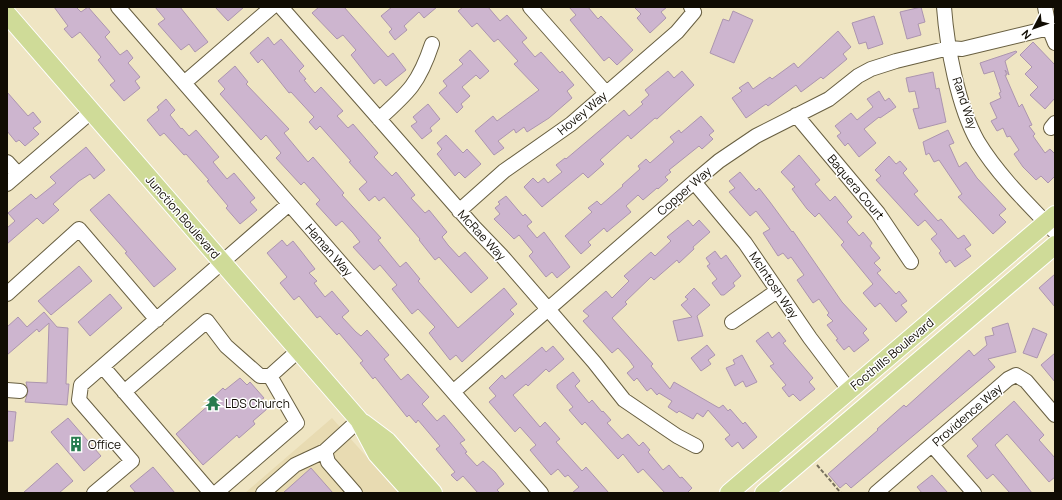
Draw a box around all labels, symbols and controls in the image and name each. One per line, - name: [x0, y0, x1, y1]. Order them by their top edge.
- north arrow: [1014, 8, 1054, 48]
- text: N: [1018, 27, 1034, 43]
- street label: Rand Way: [949, 75, 982, 132]
- street label: Hovey Way: [554, 87, 611, 139]
- street label: Baquera Court: [824, 151, 888, 223]
- street label: Copper Way: [653, 162, 715, 219]
- street label: Junction Boulevard: [142, 172, 224, 262]
- street label: McRae Way: [454, 206, 510, 265]
- street label: Haman Way: [301, 220, 357, 280]
- street label: McIntosh Way: [745, 248, 803, 322]
- street label: Foothills Boulevard: [847, 314, 937, 394]
- street label: Providence Way: [928, 379, 1006, 450]
- temple icon: LDS Church: [204, 394, 222, 412]
- place label: LDS Church: [225, 395, 290, 412]
- building icon: Office: [67, 435, 85, 453]
- place label: Office: [88, 436, 121, 453]

